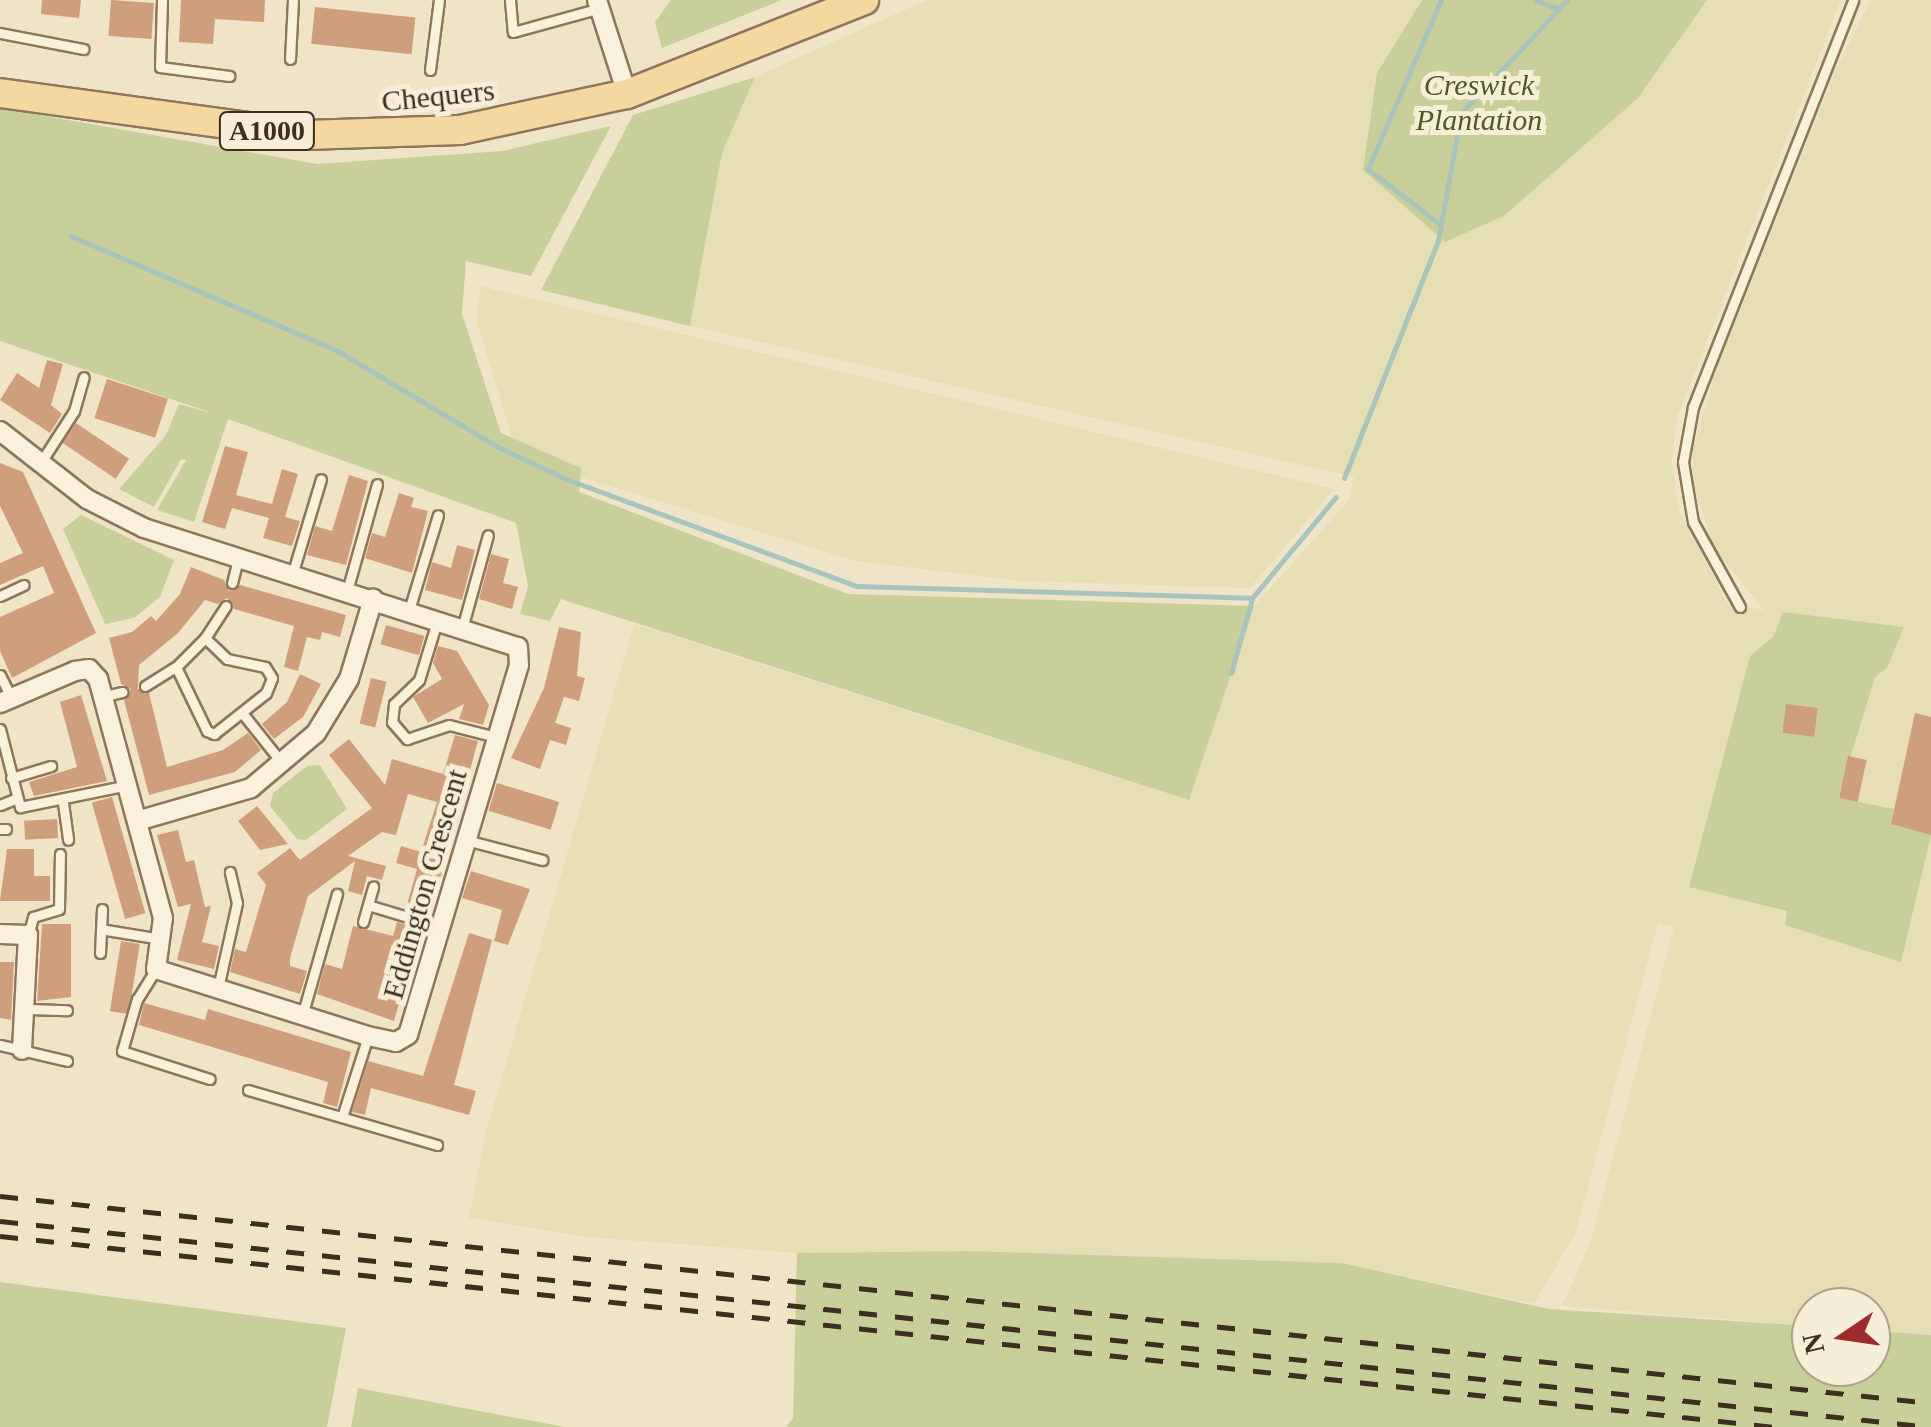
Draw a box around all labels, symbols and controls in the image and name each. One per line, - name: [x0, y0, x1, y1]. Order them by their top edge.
- park label: Creswick Plantation: [1416, 67, 1542, 138]
- street label: Chequers: [380, 72, 496, 120]
- road number: A1000: [217, 108, 317, 154]
- street label: Eddington Crescent: [375, 765, 475, 1003]
- north arrow: [1791, 1287, 1891, 1387]
- text: N: [1796, 1330, 1831, 1357]

